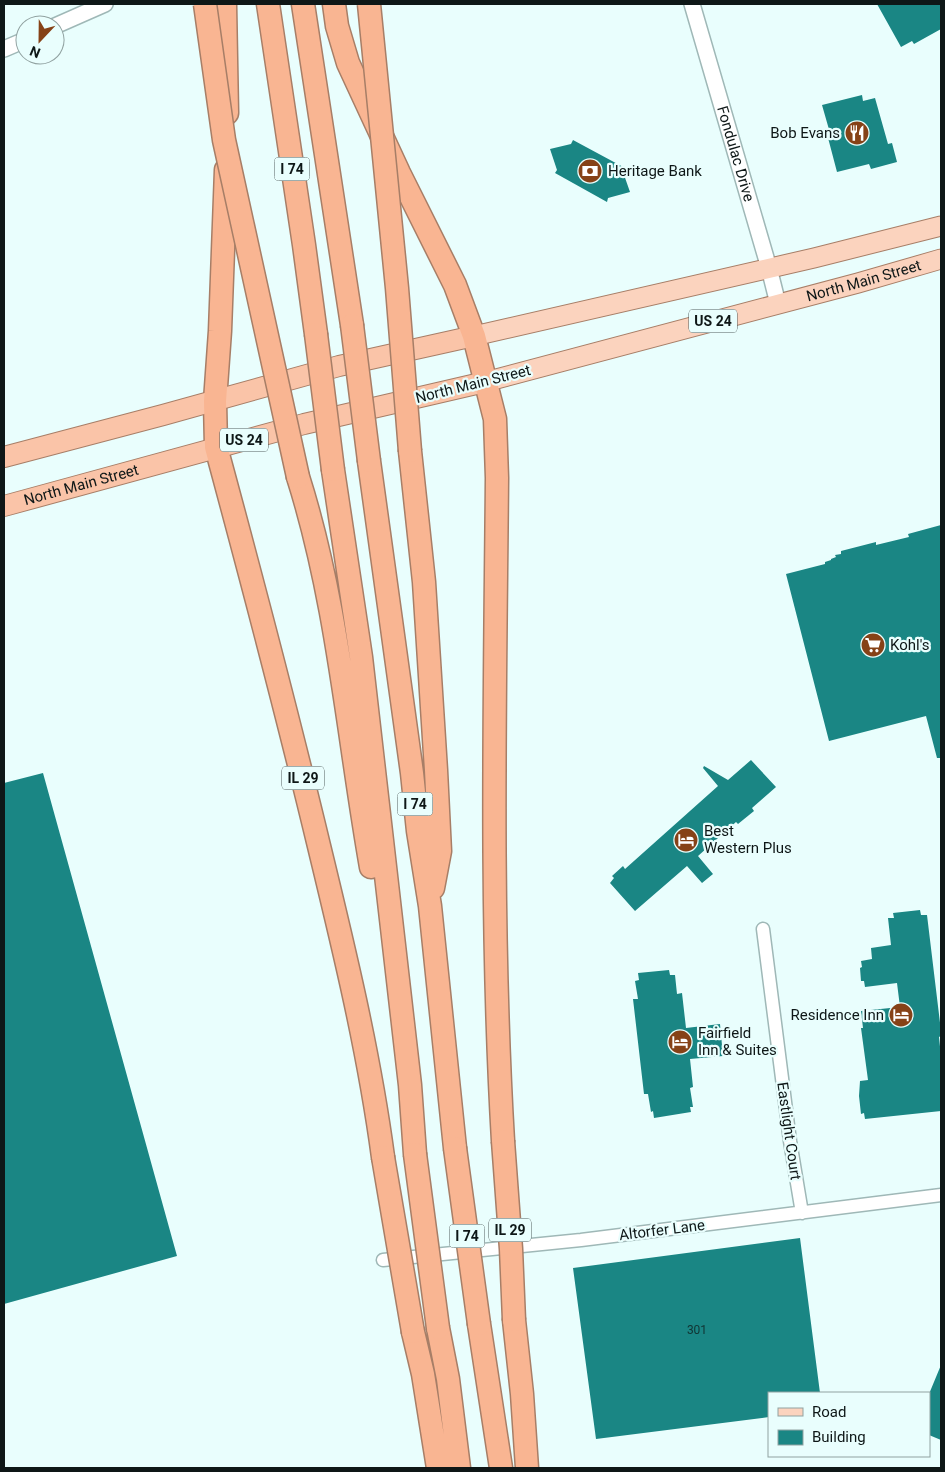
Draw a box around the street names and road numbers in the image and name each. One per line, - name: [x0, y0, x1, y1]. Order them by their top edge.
- street label: Fondulac Drive: [713, 104, 758, 204]
- road number: I 74: [274, 157, 310, 180]
- street label: North Main Street: [804, 256, 923, 305]
- road number: US 24: [689, 310, 737, 332]
- street label: North Main Street: [414, 361, 533, 407]
- road number: US 24: [220, 428, 268, 452]
- street label: North Main Street: [22, 461, 141, 509]
- road number: IL 29: [282, 766, 324, 790]
- road number: I 74: [398, 792, 432, 816]
- street label: Eastlight Court: [773, 1081, 805, 1181]
- street label: Altorfer Lane: [618, 1216, 706, 1244]
- road number: IL 29: [489, 1218, 531, 1242]
- road number: I 74: [450, 1224, 484, 1248]

